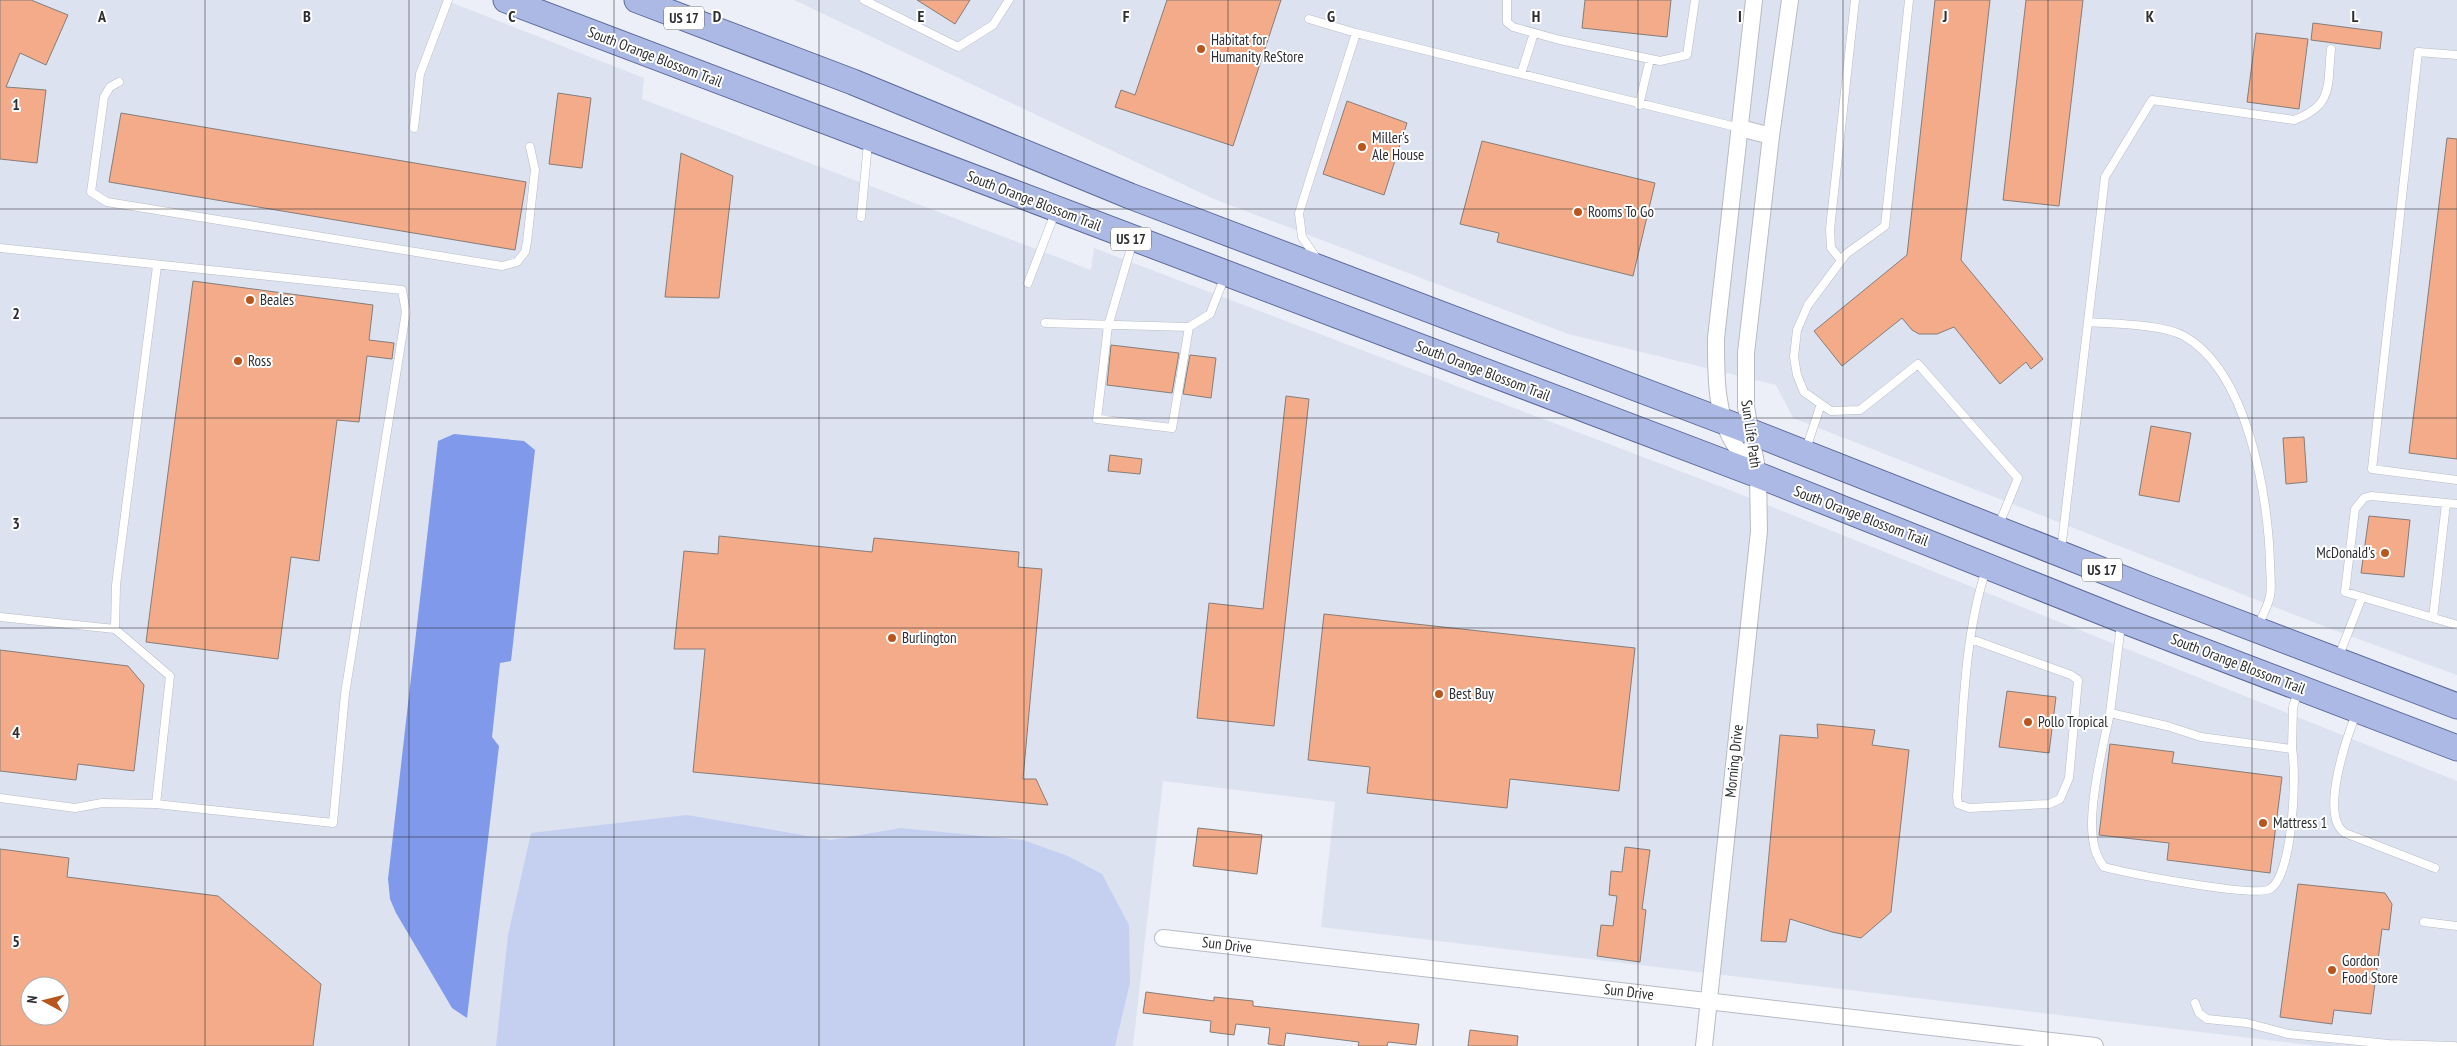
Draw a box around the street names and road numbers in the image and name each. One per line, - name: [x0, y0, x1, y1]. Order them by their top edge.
- road number: US 17: [664, 7, 704, 30]
- street label: South Orange Blossom Trail: [585, 22, 726, 91]
- street label: South Orange Blossom Trail: [964, 166, 1105, 235]
- road number: US 17: [1111, 228, 1151, 250]
- street label: South Orange Blossom Trail: [1413, 336, 1554, 405]
- street label: Sun Life Path: [1737, 399, 1766, 469]
- street label: South Orange Blossom Trail: [1791, 481, 1932, 550]
- road number: US 17: [2082, 558, 2122, 582]
- street label: South Orange Blossom Trail: [2168, 629, 2309, 698]
- street label: Morning Drive: [1720, 723, 1747, 798]
- street label: Sun Drive: [1201, 932, 1253, 957]
- street label: Sun Drive: [1603, 979, 1655, 1004]

